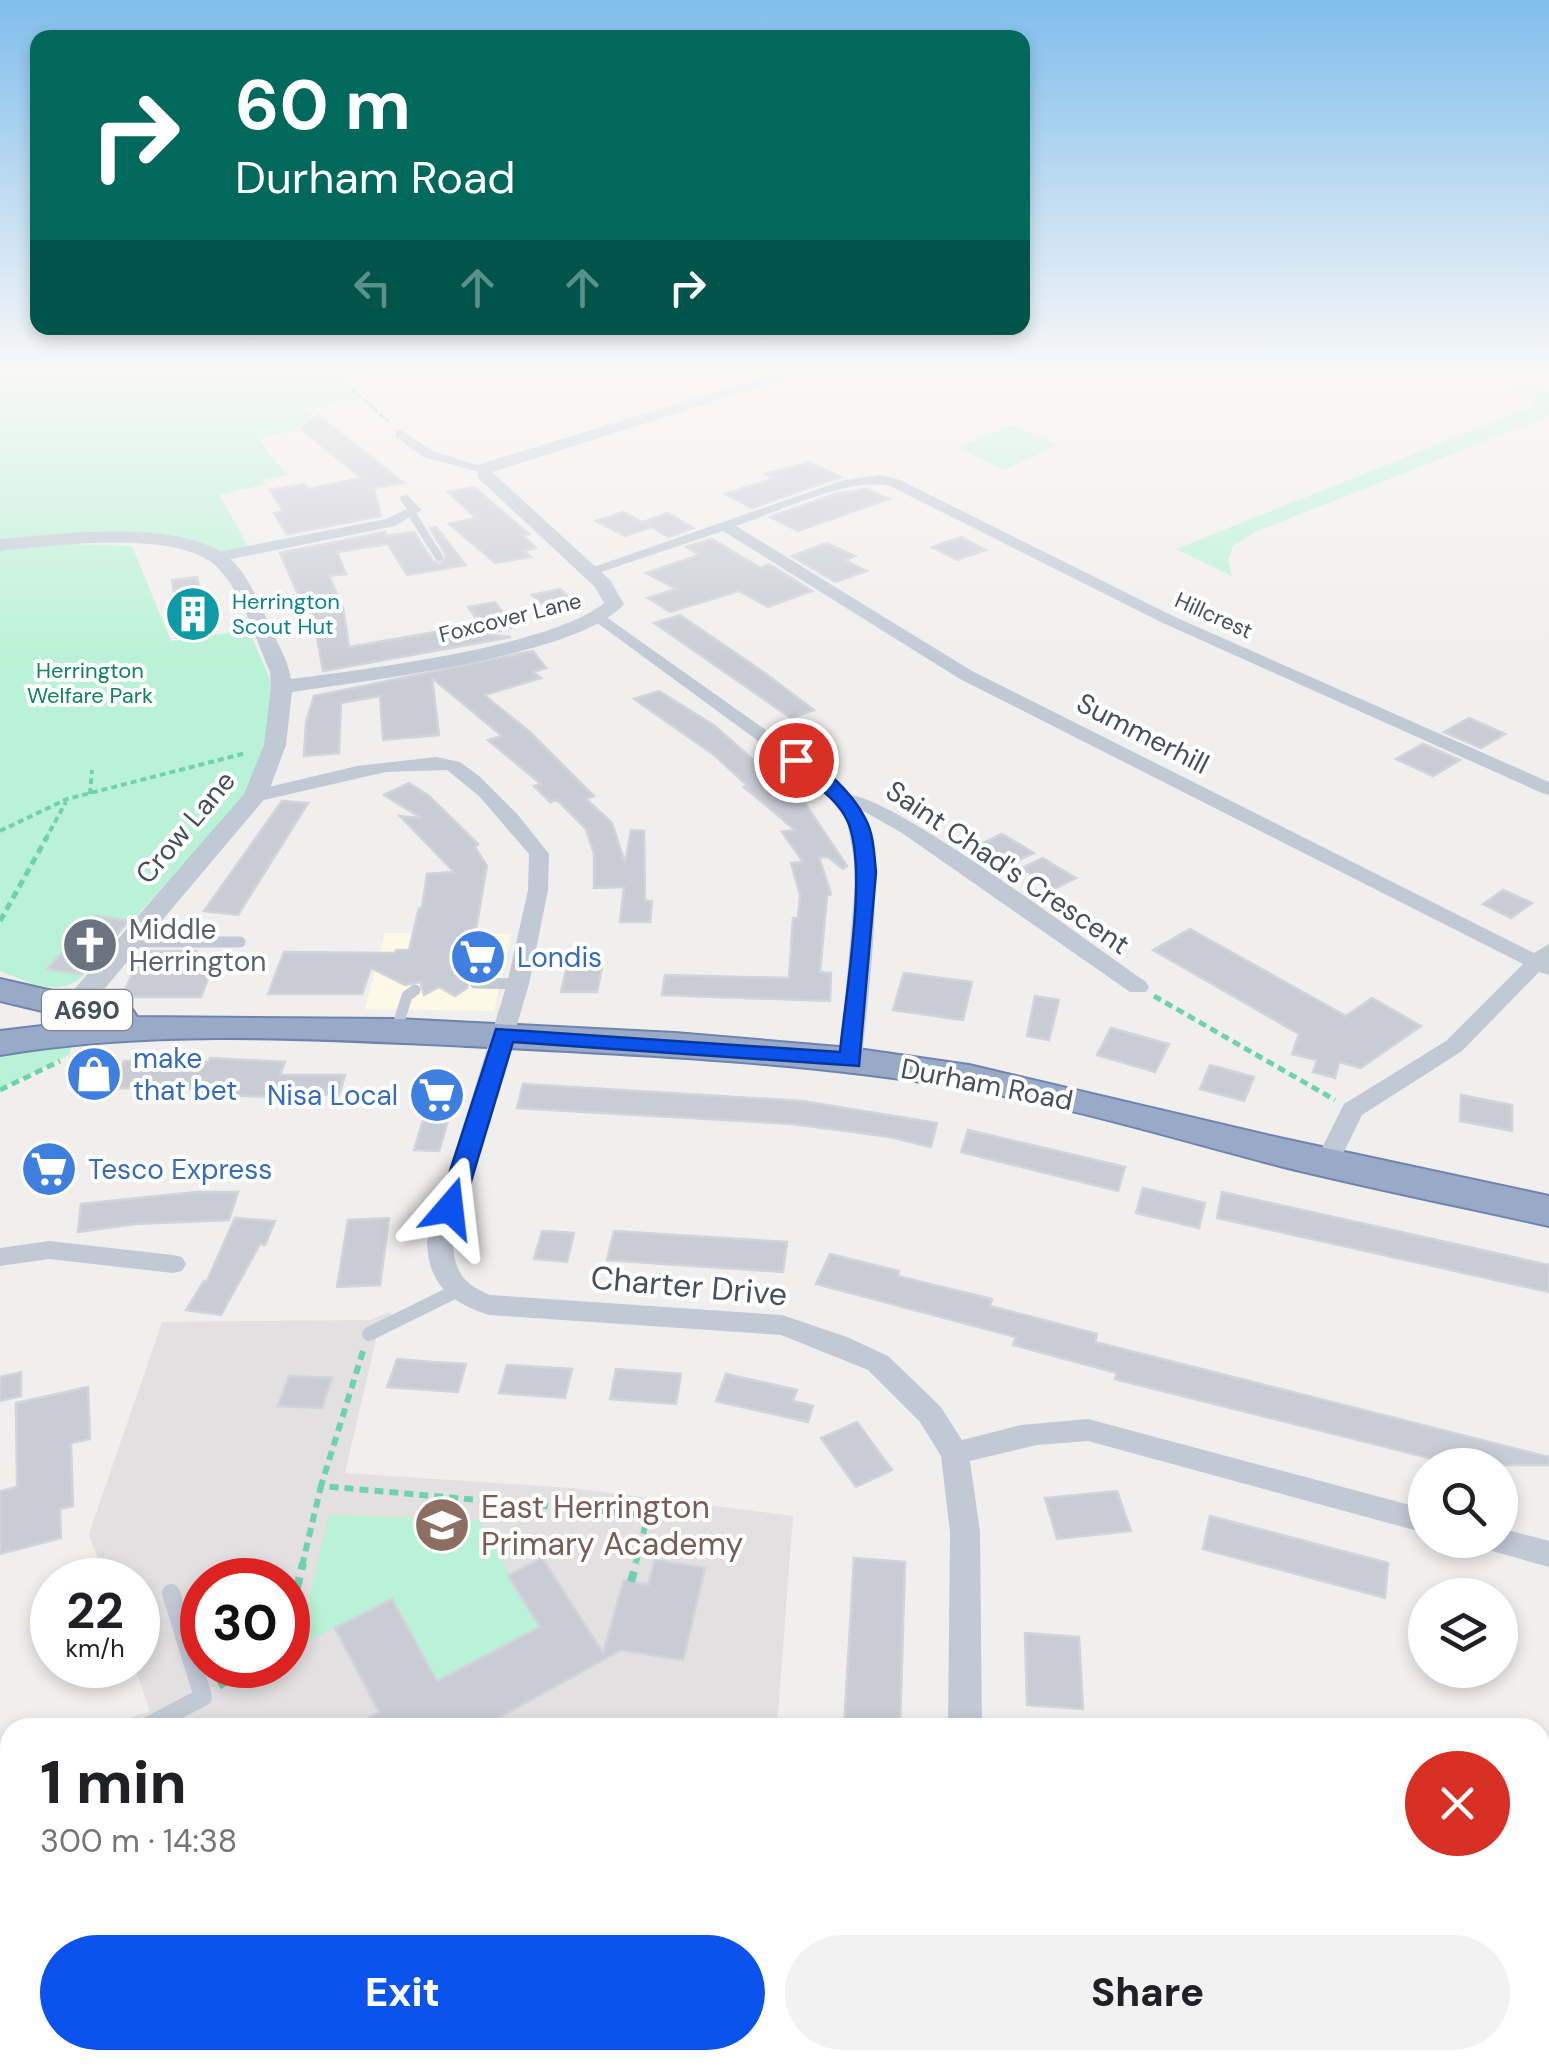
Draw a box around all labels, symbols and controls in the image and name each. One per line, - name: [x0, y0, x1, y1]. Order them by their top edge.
- text: 60 m: [235, 60, 411, 151]
- icon: right: [70, 70, 200, 200]
- text: Durham Road: [235, 148, 516, 207]
- icon: left: [345, 260, 400, 315]
- icon: ahead: [450, 260, 505, 315]
- icon: ahead: [555, 260, 610, 315]
- icon: right: [660, 260, 715, 315]
- building icon: Herrington Scout Hut: [163, 584, 223, 644]
- street label: Foxcover Lane: [436, 586, 584, 649]
- street label: Hillcrest: [1170, 586, 1257, 645]
- place label: Herrington Scout Hut: [232, 587, 340, 641]
- park label: Herrington Welfare Park: [27, 656, 153, 710]
- street label: Summerhill: [1070, 684, 1215, 783]
- pin: [754, 718, 839, 803]
- icon: arrive: [769, 733, 824, 788]
- street label: Crow Lane: [127, 763, 244, 892]
- street label: Saint Chad's Crescent: [879, 772, 1137, 963]
- place label: Middle Herrington: [129, 911, 266, 980]
- church icon: Middle Herrington: [60, 915, 120, 975]
- supermarket icon: Londis: [448, 927, 508, 987]
- place label: Londis: [517, 939, 602, 976]
- road number: A690: [42, 990, 132, 1030]
- place label: make that bet: [133, 1040, 237, 1109]
- shop icon: make that bet: [64, 1044, 124, 1104]
- street label: Durham Road: [898, 1050, 1076, 1119]
- supermarket icon: Nisa Local: [407, 1065, 467, 1125]
- place label: Nisa Local: [267, 1077, 398, 1114]
- supermarket icon: Tesco Express: [19, 1139, 79, 1199]
- place label: Tesco Express: [88, 1151, 272, 1188]
- position arrow: [398, 1156, 502, 1260]
- street label: Charter Drive: [589, 1256, 789, 1316]
- map controls: [1408, 1448, 1518, 1688]
- button: search: [1408, 1448, 1518, 1558]
- place label: East Herrington Primary Academy: [481, 1486, 744, 1565]
- school or university icon: East Herrington Primary Academy: [412, 1495, 472, 1555]
- speed limit sign: 30: [180, 1558, 310, 1688]
- text: 22: [66, 1578, 124, 1644]
- button: layers: [1408, 1578, 1518, 1688]
- text: km/h: [65, 1632, 125, 1665]
- text: 1 min: [40, 1743, 187, 1822]
- button: close: [1405, 1751, 1510, 1856]
- text: 300 m · 14:38: [40, 1820, 237, 1862]
- button: Exit: [40, 1935, 765, 2050]
- button: Share: [785, 1935, 1510, 2050]

